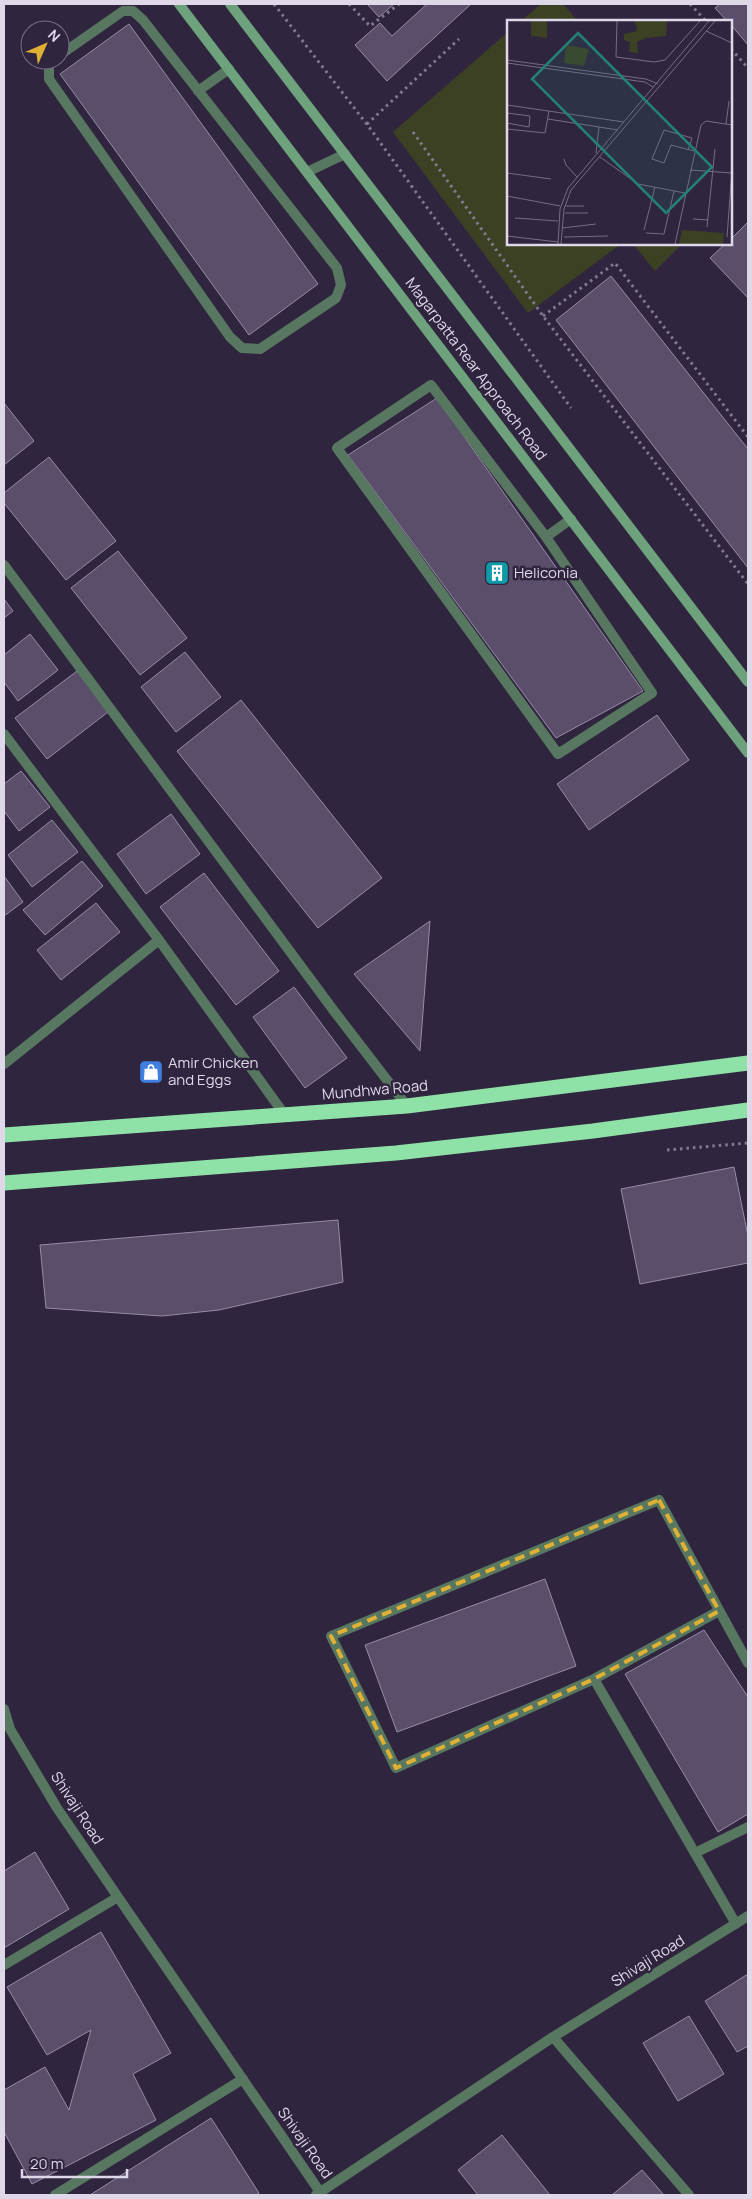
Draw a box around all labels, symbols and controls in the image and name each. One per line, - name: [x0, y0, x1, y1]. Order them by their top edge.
- north arrow: [20, 20, 70, 70]
- inset map: [507, 20, 732, 245]
- text: N: [44, 25, 65, 46]
- street label: Magarpatta Rear Approach Road: [401, 273, 552, 464]
- building icon: Heliconia: [484, 560, 510, 586]
- place label: Heliconia: [514, 562, 578, 583]
- place label: Amir Chicken and Eggs: [168, 1052, 258, 1090]
- shop icon: Amir Chicken and Eggs: [138, 1059, 164, 1085]
- street label: Mundhwa Road: [321, 1074, 429, 1105]
- street label: Shivaji Road: [46, 1767, 109, 1848]
- street label: Shivaji Road: [607, 1930, 688, 1991]
- street label: Shivaji Road: [273, 2103, 338, 2183]
- scale bar: [22, 2146, 128, 2178]
- text: 20 m: [30, 2153, 63, 2174]

